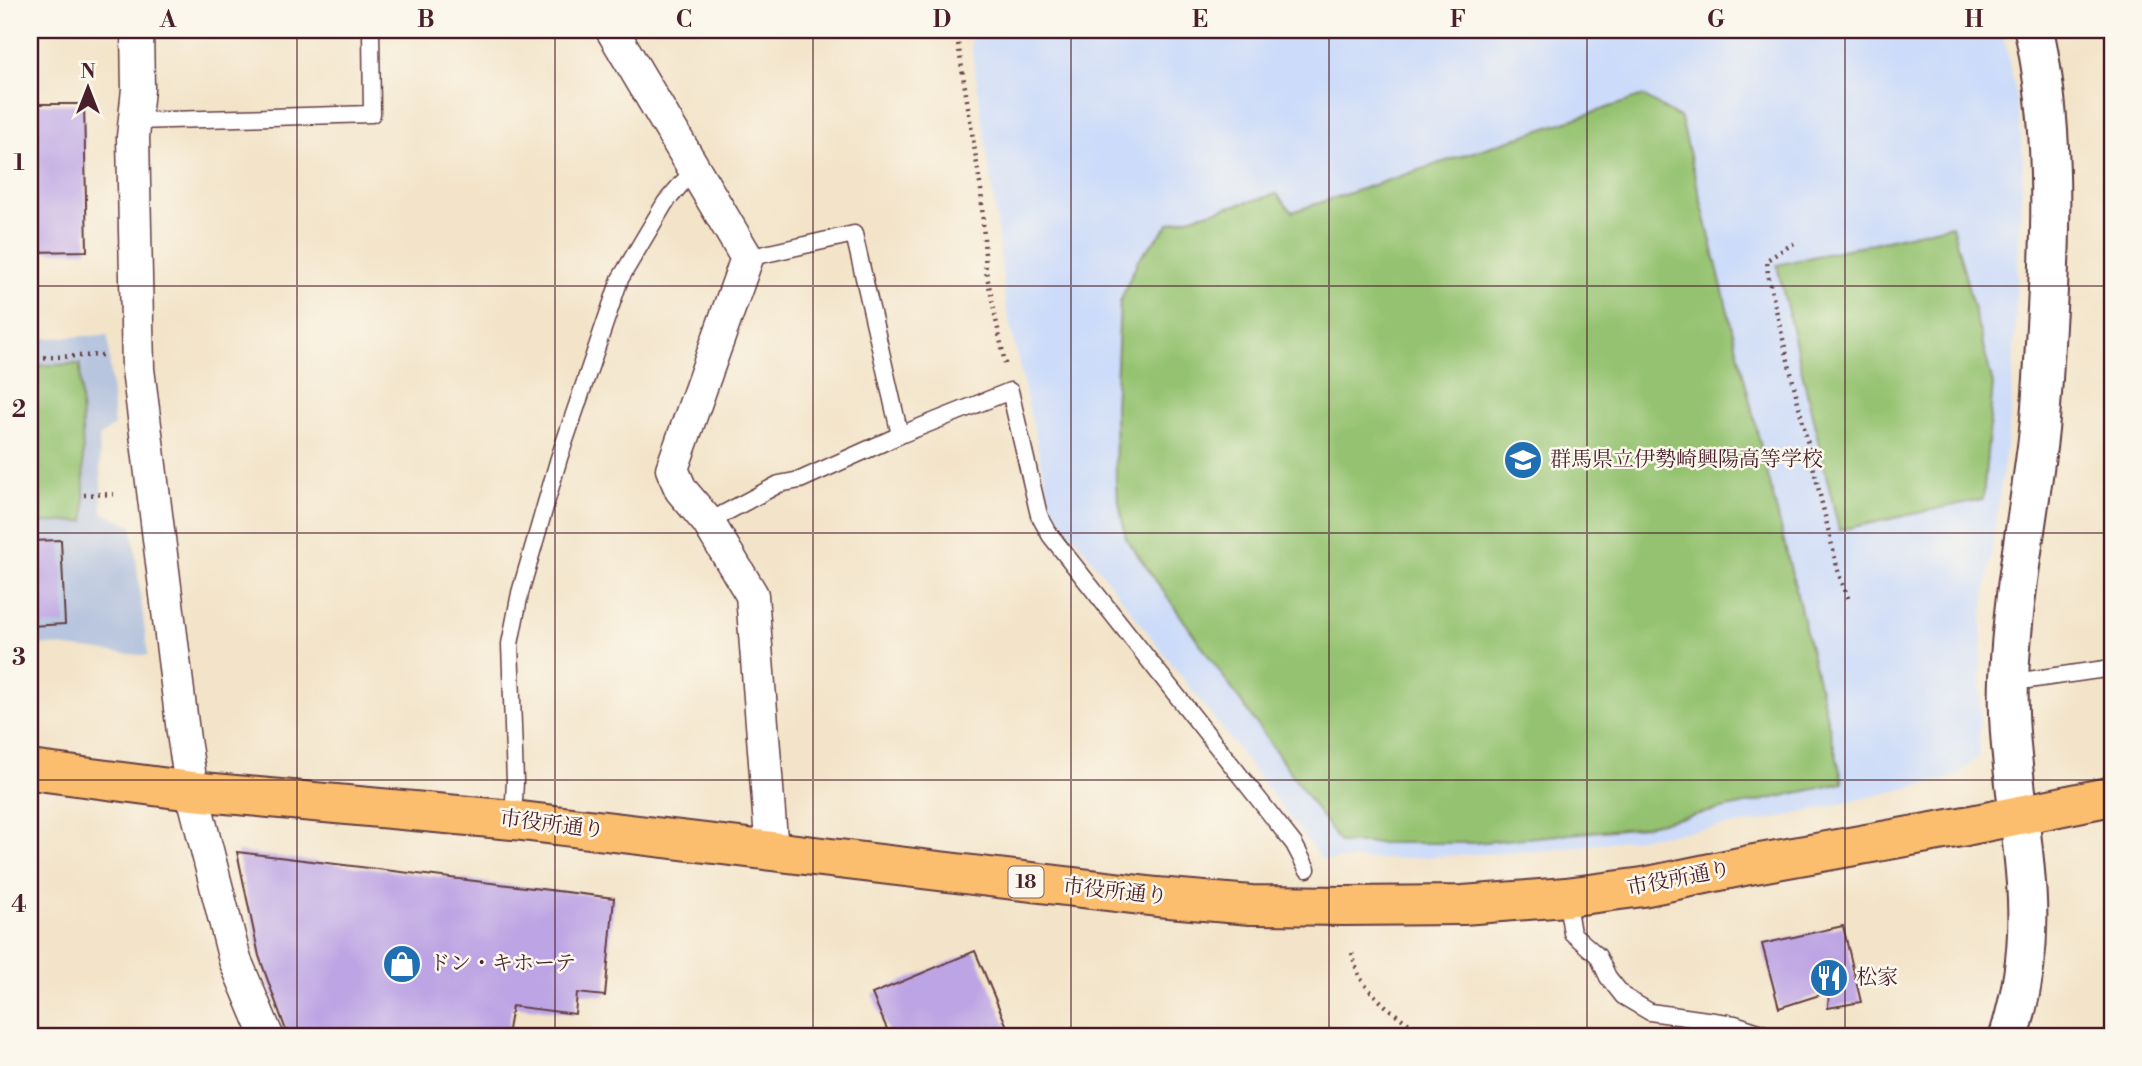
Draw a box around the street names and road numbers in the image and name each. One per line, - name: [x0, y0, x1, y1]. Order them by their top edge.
- street label: 市役所通り: [498, 806, 606, 844]
- street label: 市役所通り: [1625, 856, 1733, 902]
- road number: 18: [1009, 866, 1044, 898]
- street label: 市役所通り: [1061, 874, 1169, 910]

